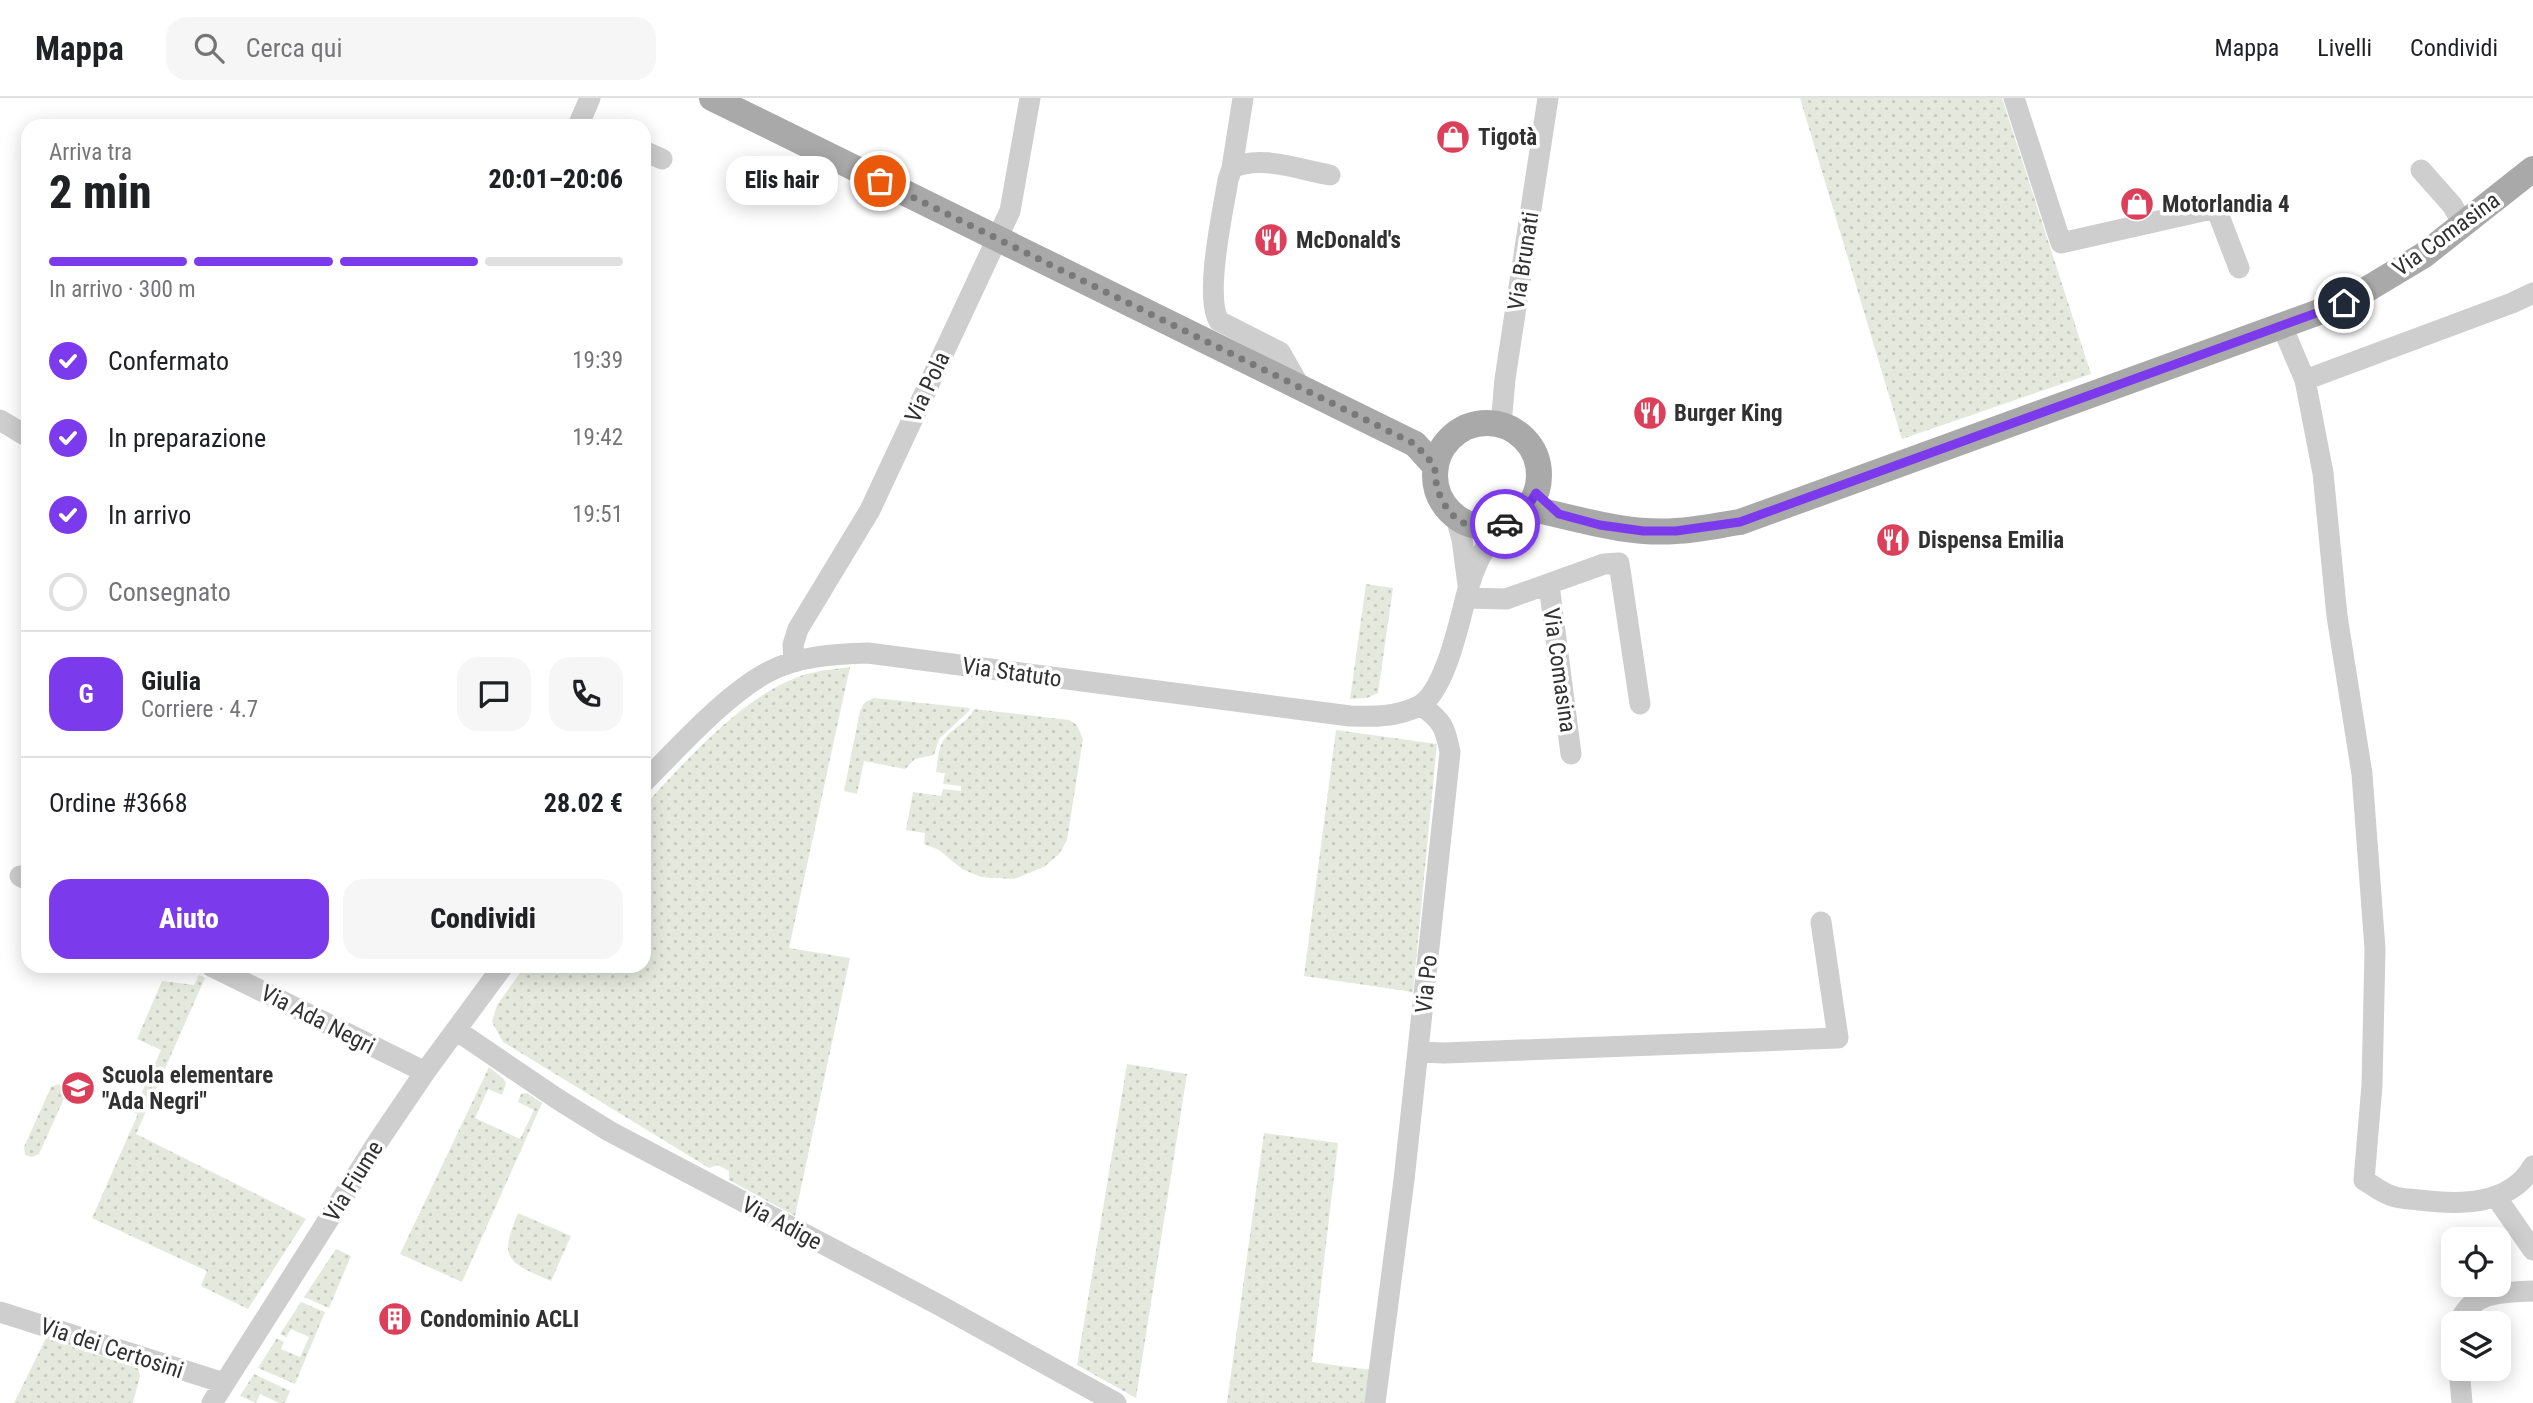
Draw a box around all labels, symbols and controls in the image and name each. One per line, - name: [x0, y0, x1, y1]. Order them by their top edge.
- search box: [166, 17, 656, 80]
- text: Mappa: [35, 29, 124, 68]
- icon: search: [190, 29, 228, 67]
- text: Cerca qui: [246, 33, 342, 63]
- text: Mappa: [2215, 34, 2279, 62]
- text: Livelli: [2317, 34, 2372, 62]
- text: Condividi: [2410, 34, 2498, 62]
- shop icon: Tigotà: [1434, 118, 1472, 156]
- place label: Tigotà: [1478, 124, 1537, 151]
- text: Arriva tra: [49, 139, 132, 166]
- pin: [850, 151, 910, 211]
- callout: Elis hair: [726, 156, 838, 206]
- icon: bag: [861, 162, 899, 200]
- text: 20:01–20:06: [489, 164, 623, 194]
- text: 2 min: [49, 165, 152, 219]
- text: Elis hair: [745, 167, 819, 194]
- shop icon: Motorlandia 4: [2118, 185, 2156, 223]
- street label: Via Comasina: [2388, 187, 2505, 282]
- place label: Motorlandia 4: [2162, 191, 2290, 218]
- street label: Via Brunati: [1502, 210, 1545, 312]
- restaurant icon: McDonald's: [1252, 221, 1290, 259]
- place label: McDonald's: [1296, 227, 1401, 254]
- pin: [2314, 273, 2374, 333]
- text: In arrivo · 300 m: [49, 276, 196, 303]
- icon: home: [2325, 284, 2363, 322]
- icon: check: [49, 342, 87, 380]
- text: Confermato: [108, 346, 229, 376]
- text: 19:39: [572, 347, 623, 374]
- street label: Via Pola: [899, 348, 956, 427]
- restaurant icon: Burger King: [1631, 394, 1669, 432]
- place label: Burger King: [1674, 400, 1783, 427]
- icon: check: [49, 419, 87, 457]
- text: In preparazione: [108, 423, 266, 453]
- text: 19:42: [572, 424, 623, 451]
- courier: [1470, 489, 1540, 559]
- icon: check: [49, 496, 87, 534]
- text: In arrivo: [108, 500, 191, 530]
- text: 19:51: [572, 501, 623, 528]
- icon: car: [1486, 505, 1524, 543]
- restaurant icon: Dispensa Emilia: [1874, 521, 1912, 559]
- place label: Dispensa Emilia: [1918, 527, 2064, 554]
- text: Consegnato: [108, 577, 231, 607]
- street label: Via Comasina: [1537, 606, 1582, 734]
- street label: Via Statuto: [960, 652, 1063, 693]
- button: chat: [457, 657, 531, 731]
- button: phone: [549, 657, 623, 731]
- text: Giulia: [141, 666, 201, 696]
- text: G: [78, 679, 94, 709]
- text: Corriere · 4.7: [141, 696, 258, 723]
- text: Ordine #3668: [49, 788, 188, 818]
- text: 28.02 €: [544, 788, 623, 818]
- button: Aiuto: [49, 879, 329, 959]
- button: Condividi: [343, 879, 623, 959]
- street label: Via Po: [1410, 953, 1443, 1015]
- street label: Via Ada Negri: [256, 979, 379, 1060]
- place label: Scuola elementare "Ada Negri": [102, 1062, 273, 1115]
- school or university icon: Scuola elementare "Ada Negri": [59, 1069, 97, 1107]
- street label: Via Fiume: [318, 1136, 389, 1227]
- street label: Via Adige: [737, 1191, 826, 1256]
- map controls: [2441, 1227, 2511, 1381]
- button: locate: [2441, 1227, 2511, 1297]
- building icon: Condominio ACLI: [376, 1300, 414, 1338]
- place label: Condominio ACLI: [420, 1306, 579, 1333]
- button: layers: [2441, 1311, 2511, 1381]
- street label: Via dei Certosini: [37, 1313, 187, 1384]

